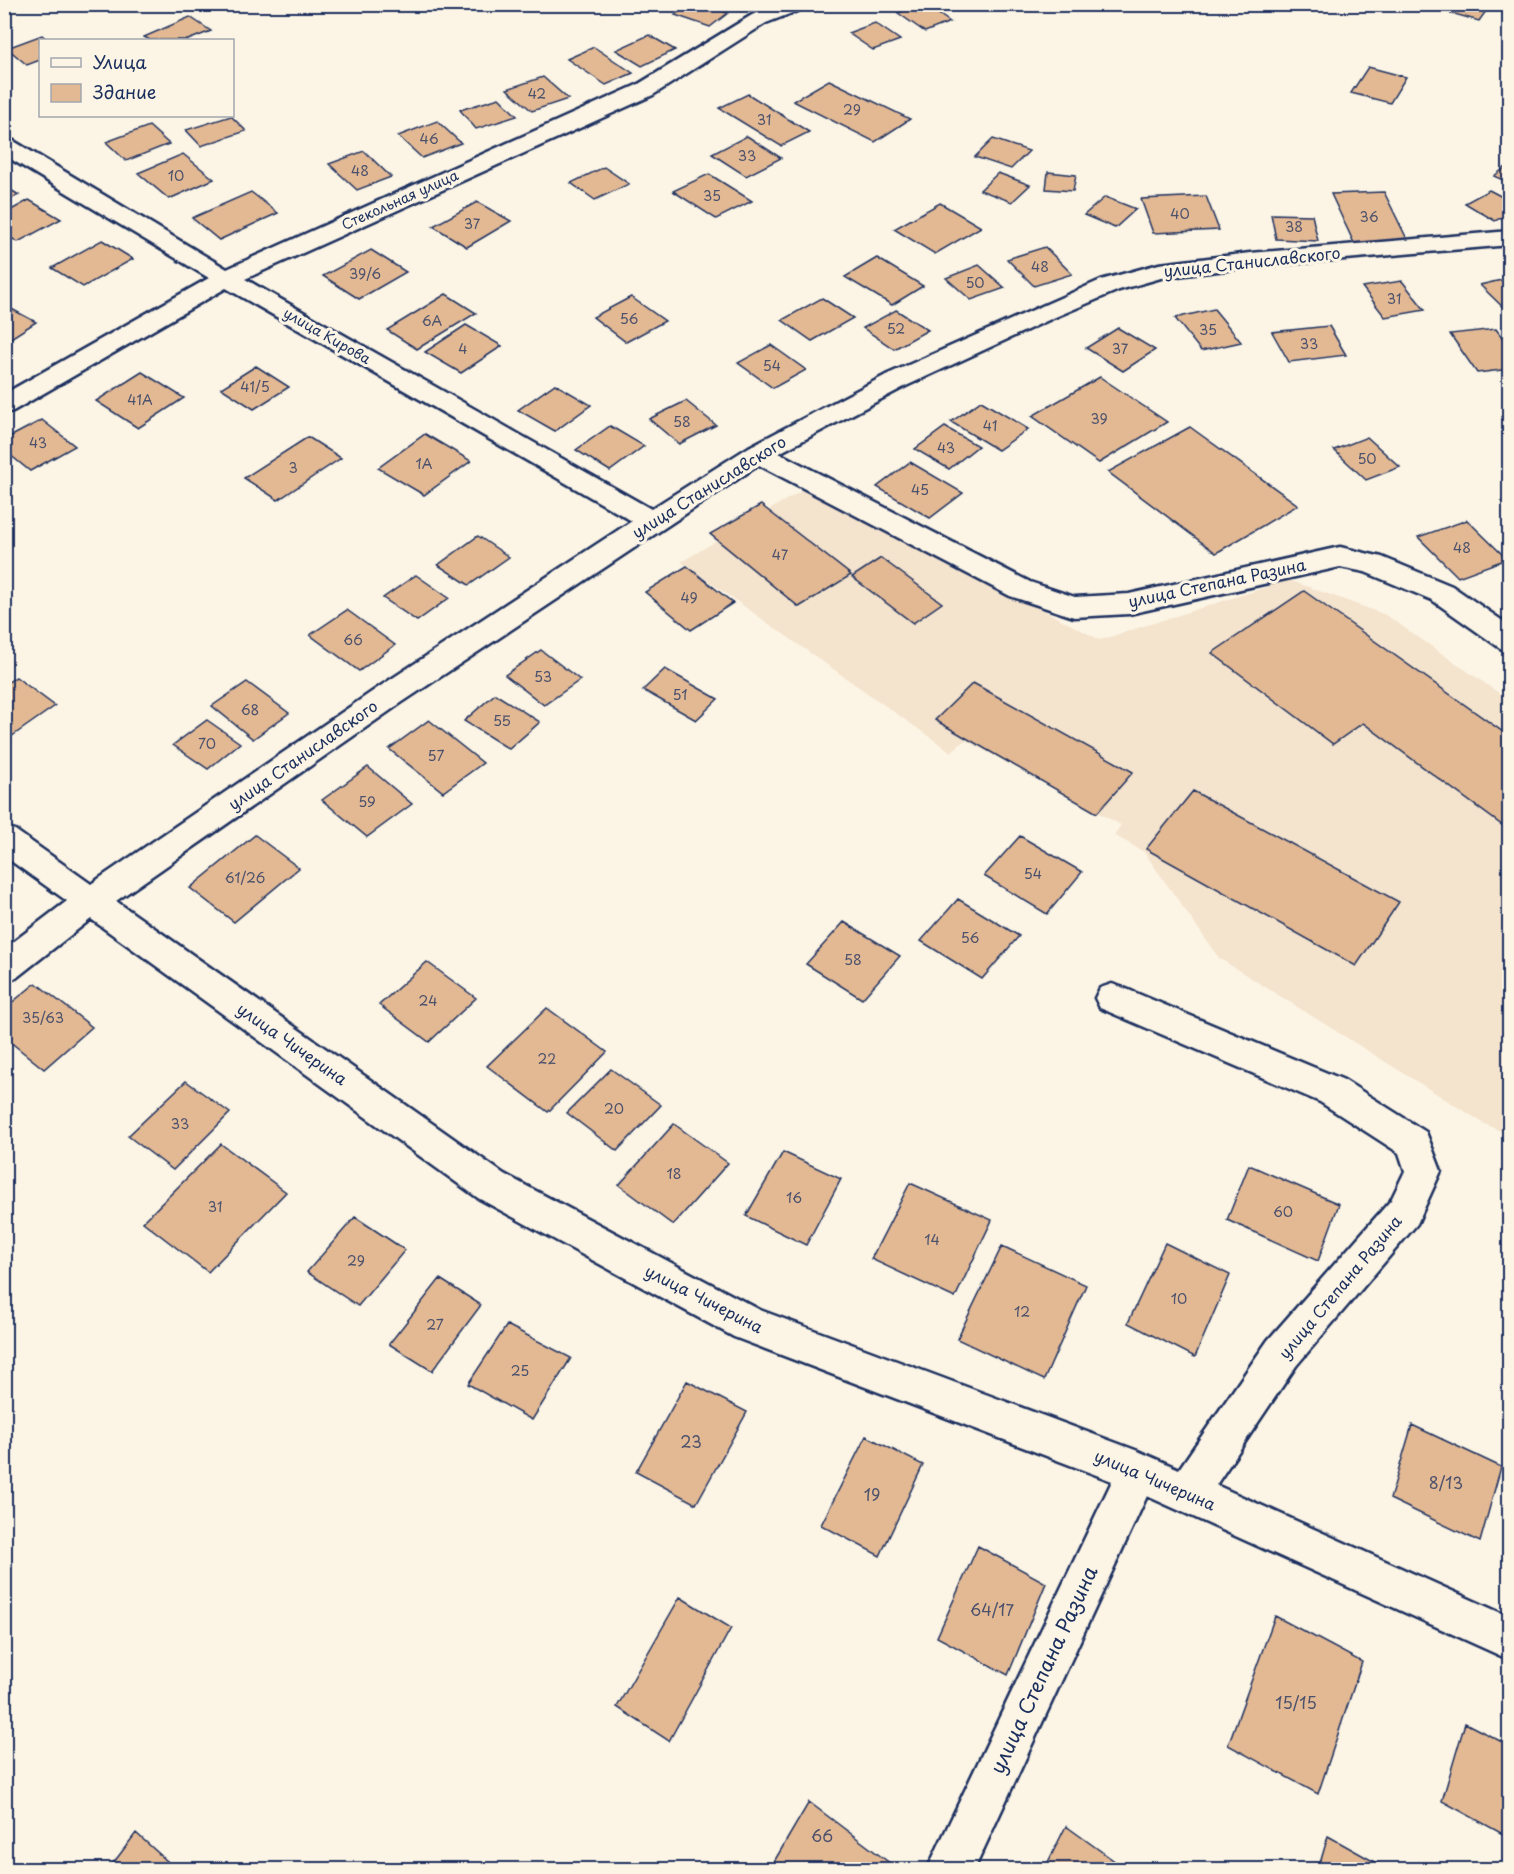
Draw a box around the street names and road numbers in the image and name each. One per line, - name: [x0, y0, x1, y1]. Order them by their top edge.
- street label: Стекольная улица: [338, 164, 462, 235]
- street label: улица Станиславского: [1162, 240, 1342, 282]
- street label: улица Кирова: [280, 302, 375, 369]
- street label: улица Станиславского: [627, 429, 790, 543]
- street label: улица Степана Разина: [1126, 551, 1308, 613]
- street label: улица Станиславского: [223, 693, 382, 815]
- street label: улица Чичерина: [233, 996, 353, 1090]
- street label: улица Степана Разина: [1272, 1209, 1407, 1363]
- street label: улица Чичерина: [641, 1258, 768, 1338]
- street label: улица Чичерина: [1091, 1443, 1220, 1515]
- street label: улица Степана Разина: [982, 1560, 1105, 1778]

